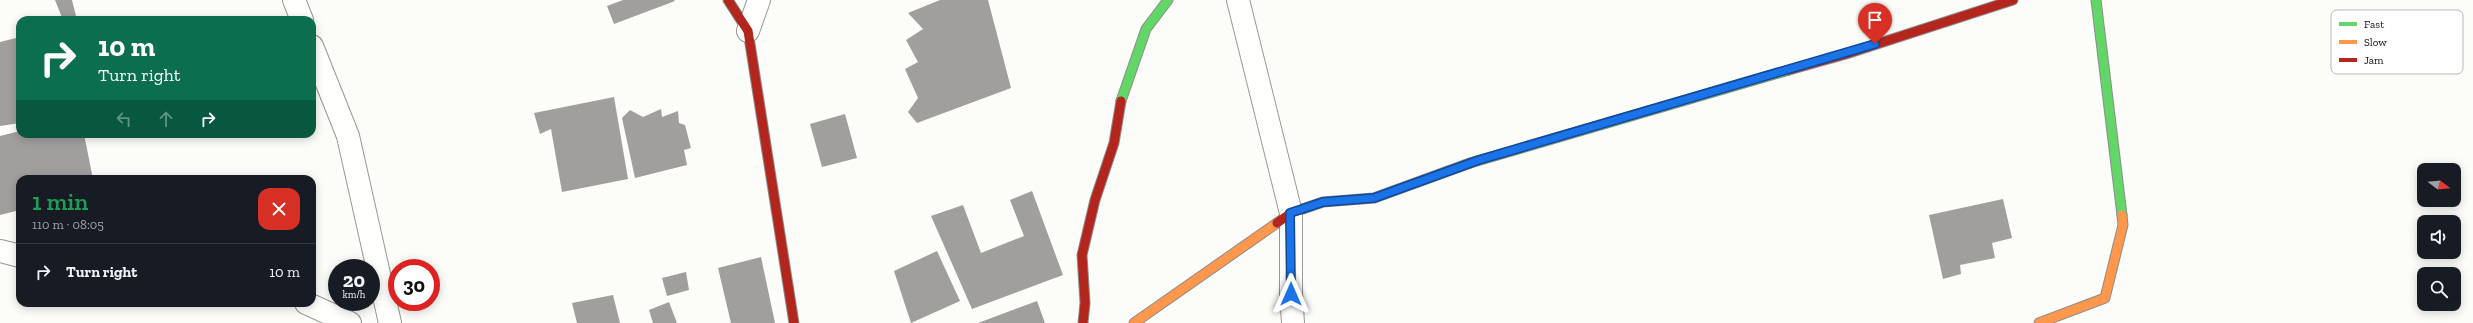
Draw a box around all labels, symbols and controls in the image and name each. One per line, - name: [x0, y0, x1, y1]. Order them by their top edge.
- pin: [1858, 3, 1892, 44]
- icon: arrive: [1864, 9, 1886, 31]
- legend: [2331, 10, 2463, 74]
- text: Fast: [2364, 18, 2385, 31]
- text: 10 m: [98, 30, 155, 63]
- icon: right: [32, 32, 84, 84]
- text: Slow: [2364, 36, 2387, 49]
- text: Jam: [2364, 54, 2384, 67]
- text: Turn right: [98, 64, 180, 86]
- icon: left: [113, 108, 135, 130]
- icon: ahead: [155, 108, 177, 130]
- icon: right: [197, 108, 219, 130]
- north arrow: [2417, 163, 2461, 207]
- map controls: [2417, 163, 2461, 311]
- text: 1 min: [32, 187, 88, 216]
- button: close: [258, 188, 300, 230]
- button: sound: [2417, 215, 2461, 259]
- text: 110 m · 08:05: [32, 217, 104, 232]
- speed limit sign: 30: [388, 259, 440, 311]
- icon: right: [32, 261, 54, 283]
- text: Turn right: [66, 263, 137, 281]
- text: 10 m: [269, 263, 300, 281]
- button: search: [2417, 267, 2461, 311]
- text: 20: [343, 268, 365, 292]
- position arrow: [1270, 273, 1312, 315]
- text: km/h: [343, 289, 365, 301]

